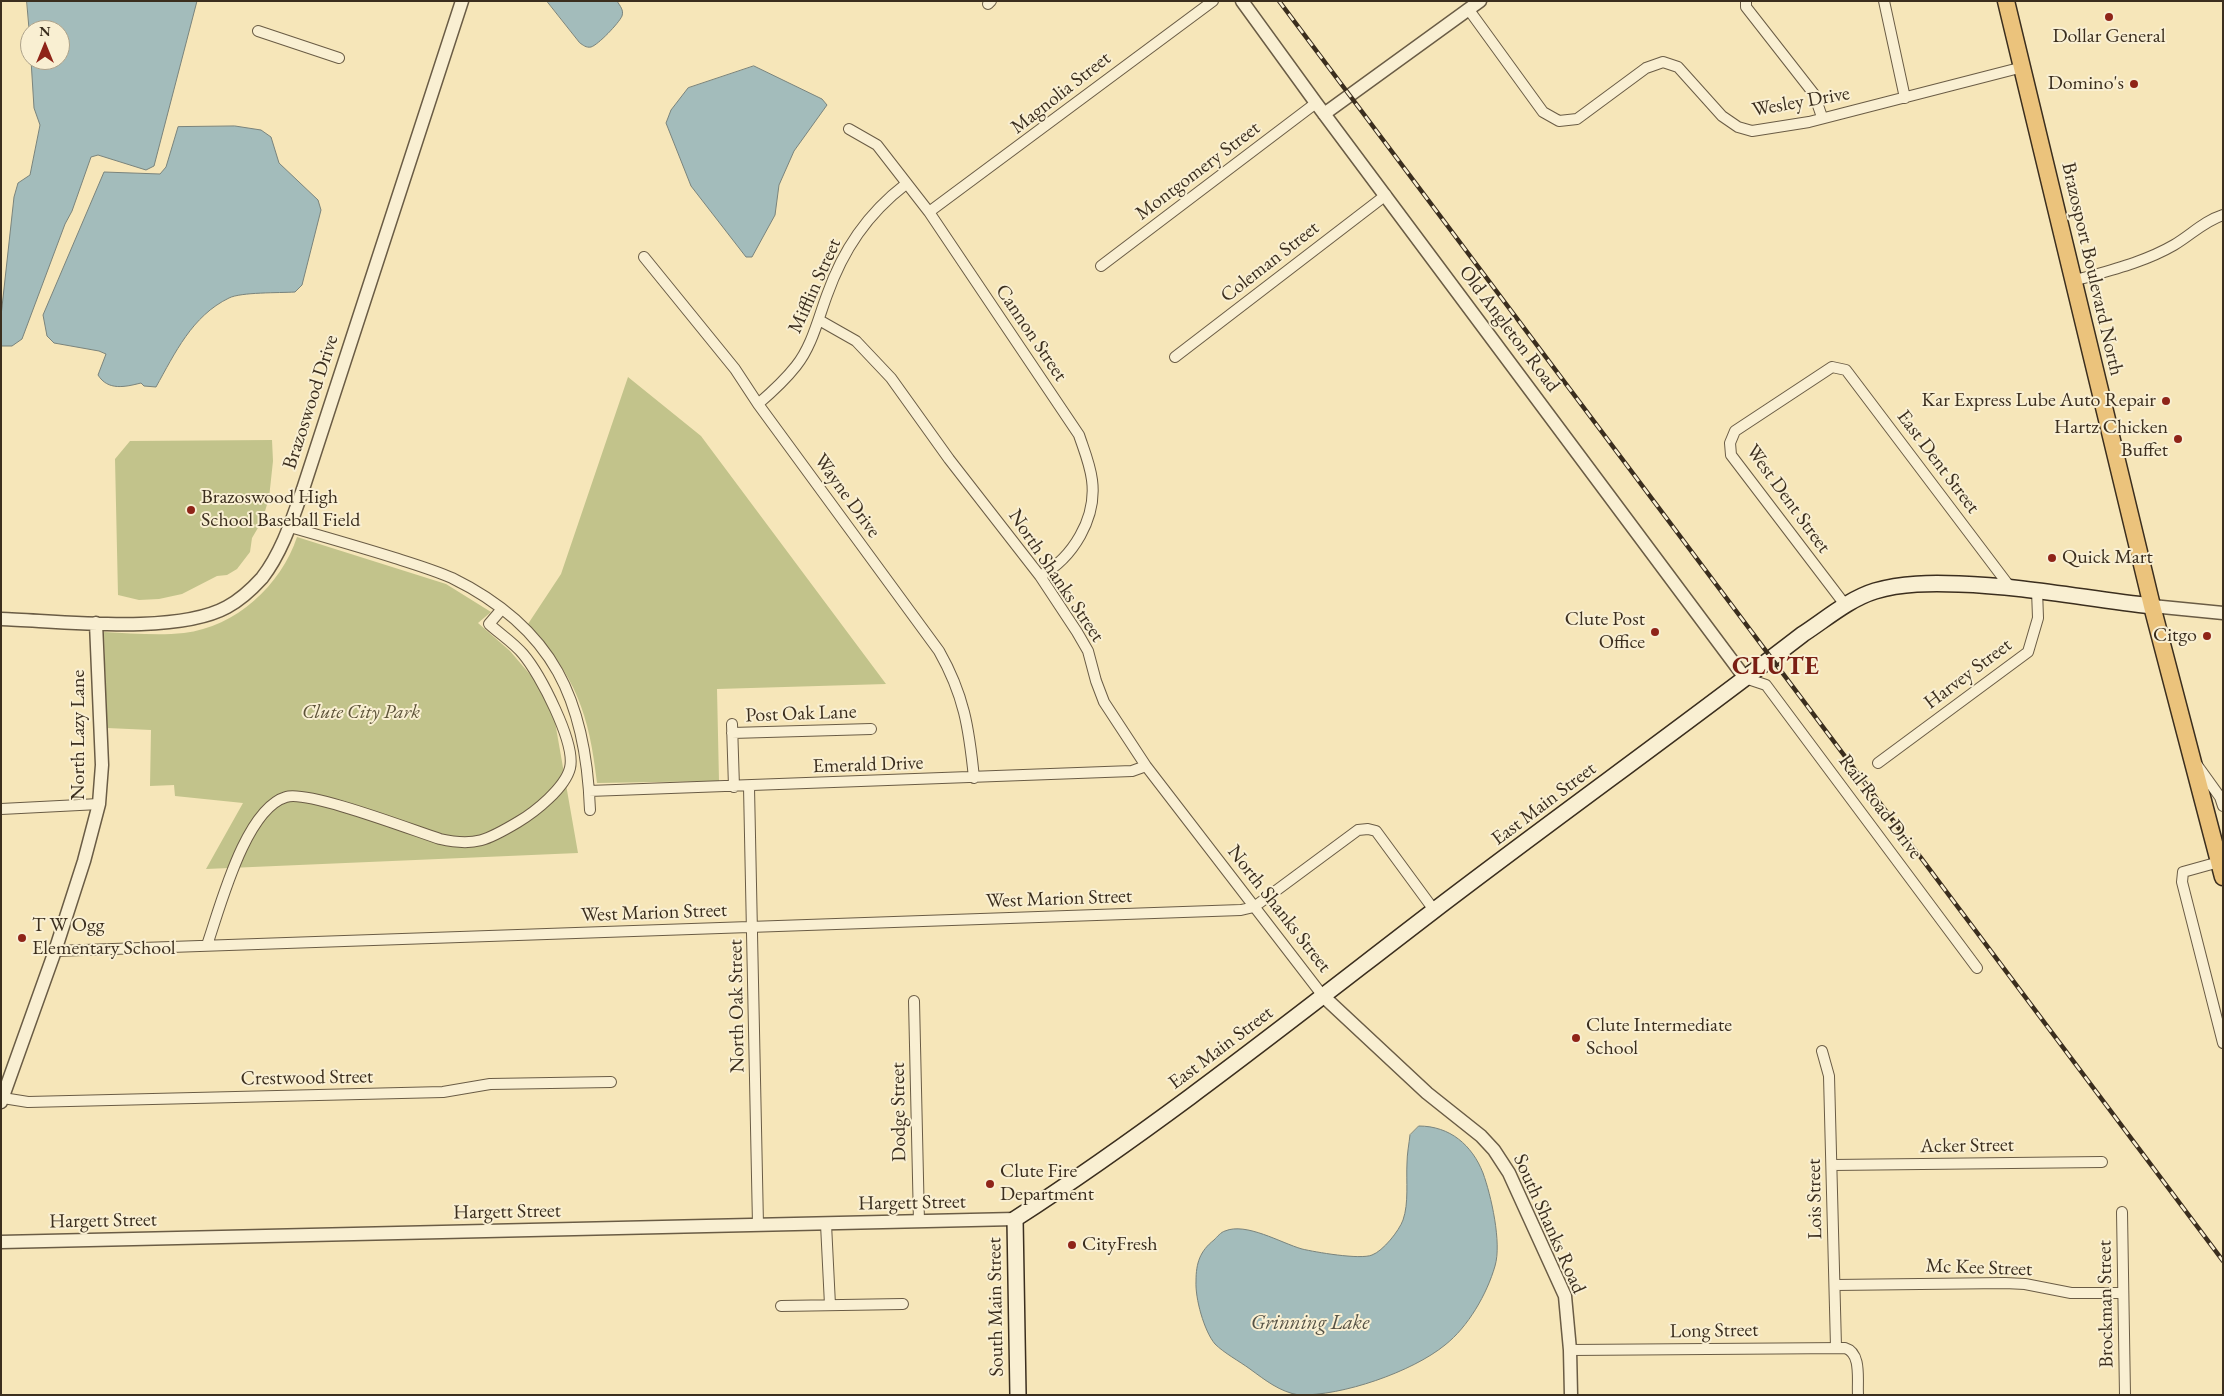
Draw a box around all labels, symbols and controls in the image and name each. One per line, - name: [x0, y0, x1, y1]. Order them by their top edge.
- marker: Dollar General: [2103, 11, 2115, 23]
- north arrow: [20, 20, 70, 70]
- text: N: [39, 22, 51, 40]
- place label: Dollar General: [2052, 25, 2166, 49]
- street label: Magnolia Street: [1006, 47, 1116, 139]
- place label: Domino's: [2048, 72, 2124, 96]
- marker: Domino's: [2128, 78, 2140, 90]
- street label: Wesley Drive: [1750, 82, 1852, 122]
- street label: Montgomery Street: [1131, 116, 1265, 226]
- street label: Brazosport Boulevard North: [2056, 160, 2128, 378]
- street label: Coleman Street: [1216, 216, 1324, 308]
- street label: Mifflin Street: [783, 235, 847, 337]
- street label: Old Angleton Road: [1454, 261, 1564, 397]
- street label: Cannon Street: [990, 280, 1072, 386]
- street label: Brazoswood Drive: [278, 332, 344, 472]
- place label: Kar Express Lube Auto Repair: [1922, 389, 2156, 413]
- marker: Kar Express Lube Auto Repair: [2160, 395, 2172, 407]
- street label: East Dent Street: [1891, 406, 1985, 518]
- place label: Hartz Chicken Buffet: [2054, 416, 2168, 463]
- marker: Hartz Chicken Buffet: [2172, 433, 2184, 445]
- street label: West Dent Street: [1741, 440, 1835, 558]
- street label: Wayne Drive: [809, 449, 885, 543]
- place label: Brazoswood High School Baseball Field: [201, 486, 360, 533]
- marker: Brazoswood High School Baseball Field: [185, 504, 197, 516]
- street label: North Shanks Street: [1003, 505, 1109, 647]
- place label: Quick Mart: [2062, 546, 2153, 570]
- marker: Quick Mart: [2046, 552, 2058, 564]
- place label: Clute Post Office: [1565, 608, 1645, 655]
- place label: Citgo: [2153, 624, 2197, 648]
- marker: Clute Post Office: [1649, 626, 1661, 638]
- marker: Citgo: [2201, 630, 2213, 642]
- street label: Harvey Street: [1919, 633, 2017, 715]
- district label: CLUTE: [1732, 652, 1820, 682]
- street label: North Lazy Lane: [67, 670, 91, 800]
- street label: Post Oak Lane: [745, 700, 857, 728]
- park label: Clute City Park: [302, 701, 420, 725]
- street label: Rail Road Drive: [1833, 750, 1927, 864]
- street label: Emerald Drive: [812, 751, 924, 779]
- street label: East Main Street: [1487, 757, 1601, 851]
- street label: North Shanks Street: [1222, 841, 1336, 977]
- street label: West Marion Street: [985, 884, 1133, 914]
- street label: West Marion Street: [580, 898, 728, 928]
- place label: T W Ogg Elementary School: [32, 914, 176, 961]
- marker: T W Ogg Elementary School: [16, 932, 28, 944]
- street label: North Oak Street: [724, 939, 750, 1073]
- street label: East Main Street: [1164, 1001, 1278, 1095]
- place label: Clute Intermediate School: [1586, 1014, 1732, 1061]
- marker: Clute Intermediate School: [1570, 1032, 1582, 1044]
- street label: Dodge Street: [886, 1062, 912, 1162]
- street label: Crestwood Street: [241, 1065, 373, 1091]
- street label: Acker Street: [1920, 1133, 2014, 1159]
- street label: South Shanks Road: [1507, 1151, 1591, 1297]
- street label: Lois Street: [1802, 1158, 1828, 1240]
- place label: Clute Fire Department: [1000, 1160, 1094, 1207]
- marker: Clute Fire Department: [984, 1178, 996, 1190]
- street label: Hargett Street: [858, 1190, 966, 1216]
- street label: Hargett Street: [453, 1199, 561, 1225]
- street label: Hargett Street: [49, 1208, 157, 1234]
- place label: CityFresh: [1082, 1233, 1158, 1257]
- street label: South Main Street: [983, 1237, 1009, 1377]
- marker: CityFresh: [1066, 1239, 1078, 1251]
- street label: Brockman Street: [2093, 1240, 2119, 1368]
- street label: Mc Kee Street: [1925, 1254, 2033, 1282]
- water label: Grinning Lake: [1251, 1310, 1369, 1336]
- street label: Long Street: [1669, 1318, 1759, 1344]

